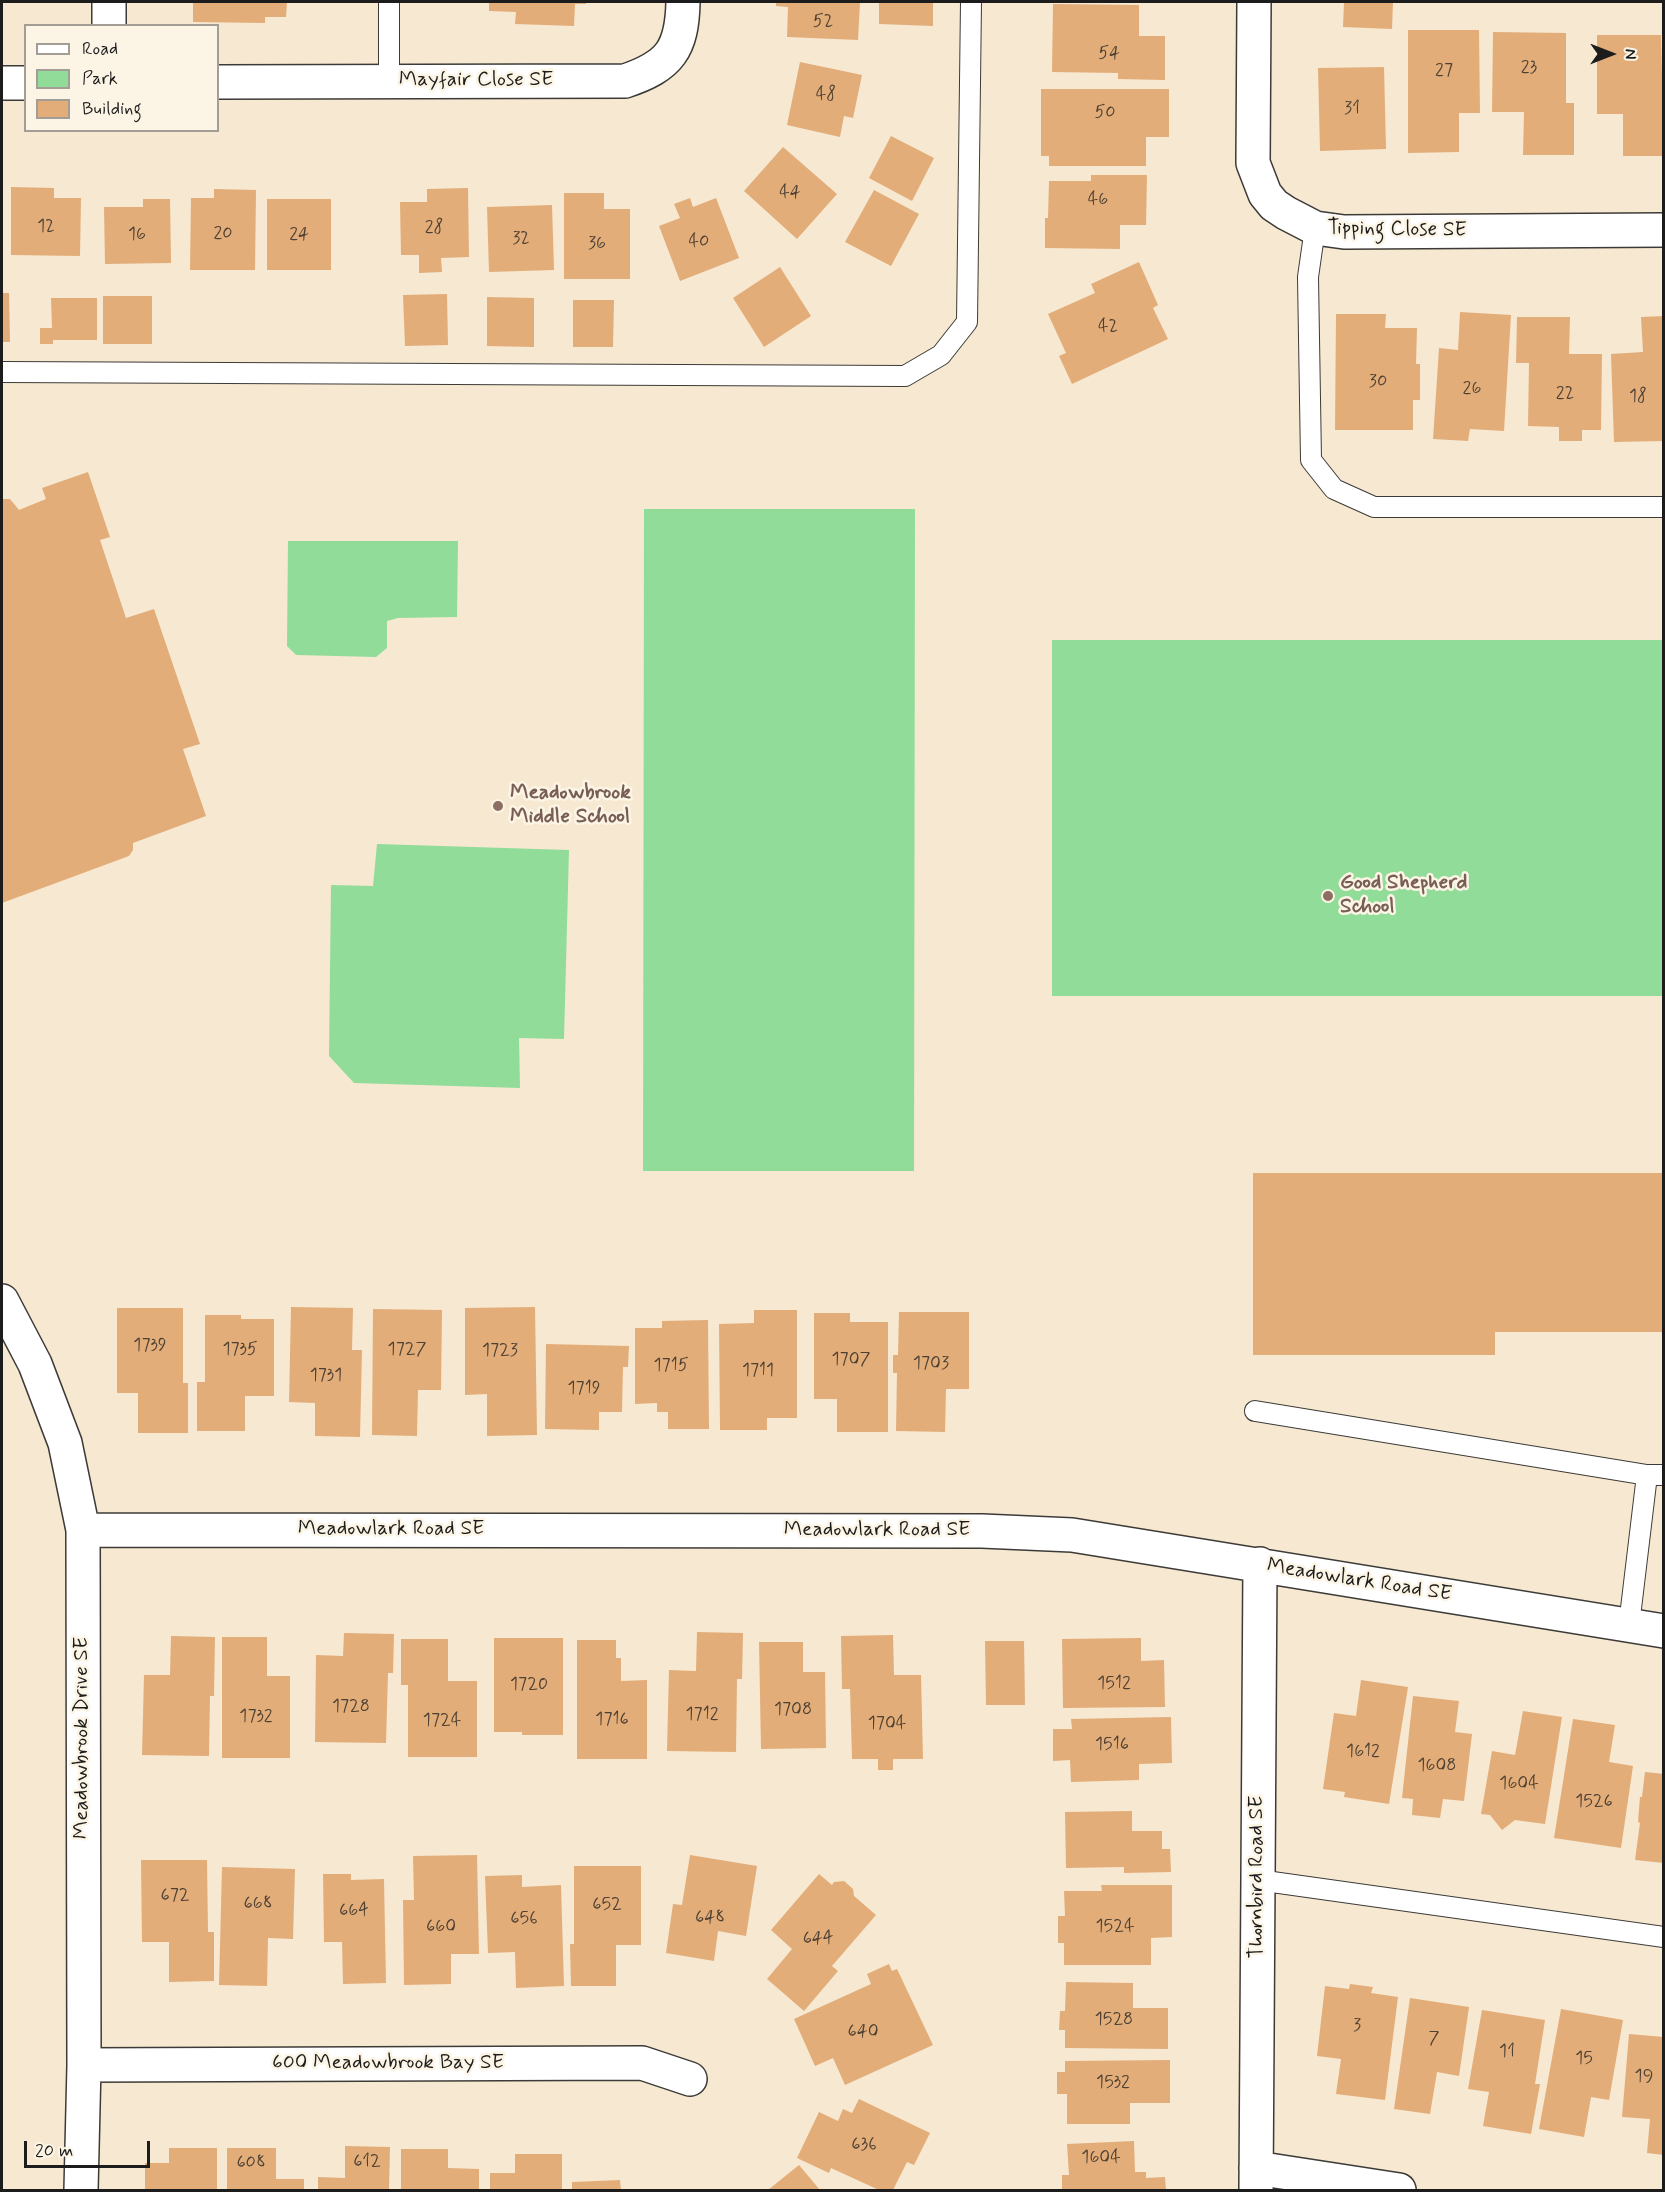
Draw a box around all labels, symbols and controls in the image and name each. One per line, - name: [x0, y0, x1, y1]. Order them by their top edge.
- house number: 52: [813, 11, 833, 33]
- legend: [24, 24, 219, 132]
- north arrow: [1581, 24, 1641, 84]
- text: Road: [82, 37, 118, 61]
- house number: 54: [1098, 43, 1120, 65]
- text: N: [1619, 49, 1640, 59]
- house number: 23: [1521, 57, 1537, 79]
- house number: 27: [1435, 60, 1453, 82]
- text: Park: [82, 67, 118, 91]
- street label: Mayfair Close SE: [399, 68, 553, 94]
- house number: 48: [816, 84, 836, 106]
- text: Building: [82, 97, 142, 121]
- house number: 31: [1344, 98, 1360, 120]
- house number: 50: [1094, 102, 1116, 124]
- house number: 44: [779, 182, 801, 204]
- house number: 46: [1088, 189, 1108, 211]
- house number: 12: [37, 216, 55, 238]
- street label: Tipping Close SE: [1327, 216, 1467, 244]
- house number: 28: [425, 217, 443, 239]
- house number: 20: [213, 223, 233, 245]
- house number: 16: [128, 224, 146, 246]
- house number: 24: [289, 224, 309, 246]
- house number: 32: [512, 228, 530, 250]
- house number: 40: [689, 231, 709, 253]
- house number: 36: [588, 233, 606, 255]
- house number: 42: [1098, 316, 1118, 338]
- house number: 30: [1369, 371, 1387, 393]
- house number: 26: [1463, 378, 1481, 400]
- house number: 22: [1556, 383, 1574, 405]
- house number: 18: [1629, 386, 1647, 408]
- place label: Meadowbrook Middle School: [510, 781, 631, 831]
- marker: Meadowbrook Middle School: [491, 799, 505, 813]
- place label: Good Shepherd School: [1340, 871, 1467, 921]
- marker: Good Shepherd School: [1321, 889, 1335, 903]
- house number: 1739: [133, 1335, 167, 1357]
- house number: 1735: [222, 1339, 258, 1361]
- house number: 1727: [388, 1339, 426, 1361]
- house number: 1723: [482, 1340, 518, 1362]
- house number: 1707: [832, 1349, 870, 1371]
- house number: 1703: [913, 1353, 949, 1375]
- house number: 1715: [654, 1355, 688, 1377]
- house number: 1711: [742, 1360, 774, 1382]
- house number: 1731: [310, 1365, 342, 1387]
- house number: 1719: [568, 1378, 600, 1400]
- street label: Meadowlark Road SE: [298, 1517, 484, 1543]
- street label: Meadowlark Road SE: [784, 1518, 970, 1544]
- street label: Meadowlark Road SE: [1265, 1554, 1453, 1608]
- street label: Meadowbrook Drive SE: [70, 1637, 96, 1839]
- house number: 1512: [1097, 1673, 1131, 1695]
- house number: 1720: [510, 1674, 548, 1696]
- house number: 1728: [332, 1696, 370, 1718]
- house number: 1708: [774, 1699, 812, 1721]
- house number: 1712: [686, 1704, 718, 1726]
- house number: 1732: [239, 1706, 273, 1728]
- house number: 1716: [595, 1709, 629, 1731]
- house number: 1724: [423, 1710, 461, 1732]
- house number: 1704: [868, 1713, 906, 1735]
- house number: 1516: [1095, 1734, 1129, 1756]
- house number: 1612: [1346, 1741, 1380, 1763]
- house number: 1608: [1418, 1755, 1456, 1777]
- house number: 1604: [1499, 1773, 1539, 1795]
- house number: 1526: [1575, 1791, 1613, 1813]
- street label: Thornbird Road SE: [1245, 1795, 1271, 1959]
- house number: 672: [161, 1885, 189, 1907]
- house number: 668: [244, 1893, 272, 1915]
- house number: 652: [592, 1894, 622, 1916]
- house number: 664: [339, 1900, 369, 1922]
- house number: 648: [695, 1907, 725, 1929]
- house number: 656: [510, 1908, 538, 1930]
- house number: 660: [426, 1916, 456, 1938]
- house number: 1524: [1096, 1916, 1134, 1938]
- house number: 644: [803, 1928, 833, 1950]
- house number: 1528: [1095, 2009, 1133, 2031]
- house number: 3: [1353, 2015, 1361, 2037]
- house number: 640: [848, 2021, 878, 2043]
- house number: 7: [1429, 2028, 1439, 2050]
- house number: 11: [1499, 2041, 1515, 2063]
- house number: 15: [1575, 2048, 1593, 2070]
- street label: 600 Meadowbrook Bay SE: [272, 2051, 504, 2077]
- house number: 19: [1635, 2066, 1653, 2088]
- house number: 1532: [1096, 2072, 1130, 2094]
- scale bar: [27, 2129, 153, 2167]
- house number: 636: [851, 2134, 877, 2156]
- text: 20 m: [35, 2139, 73, 2163]
- house number: 1604: [1081, 2147, 1121, 2169]
- house number: 612: [353, 2151, 381, 2173]
- house number: 608: [236, 2152, 266, 2174]

